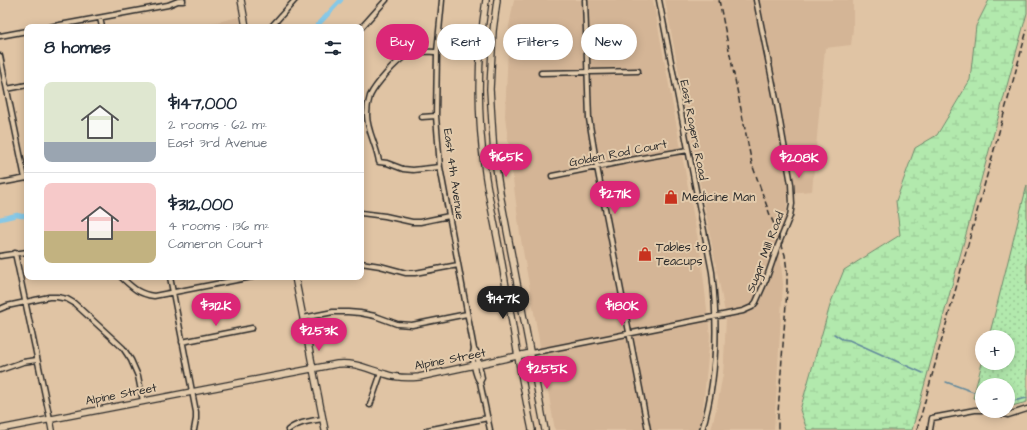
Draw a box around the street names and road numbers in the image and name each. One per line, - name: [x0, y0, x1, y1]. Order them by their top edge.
- street label: East Rogers Road: [674, 78, 712, 182]
- street label: East 4th Avenue: [439, 128, 468, 221]
- street label: Golden Rod Court: [568, 136, 669, 171]
- street label: Sugar Mill Road: [742, 209, 790, 295]
- street label: Alpine Street: [413, 344, 487, 375]
- street label: Alpine Street: [84, 379, 158, 410]

